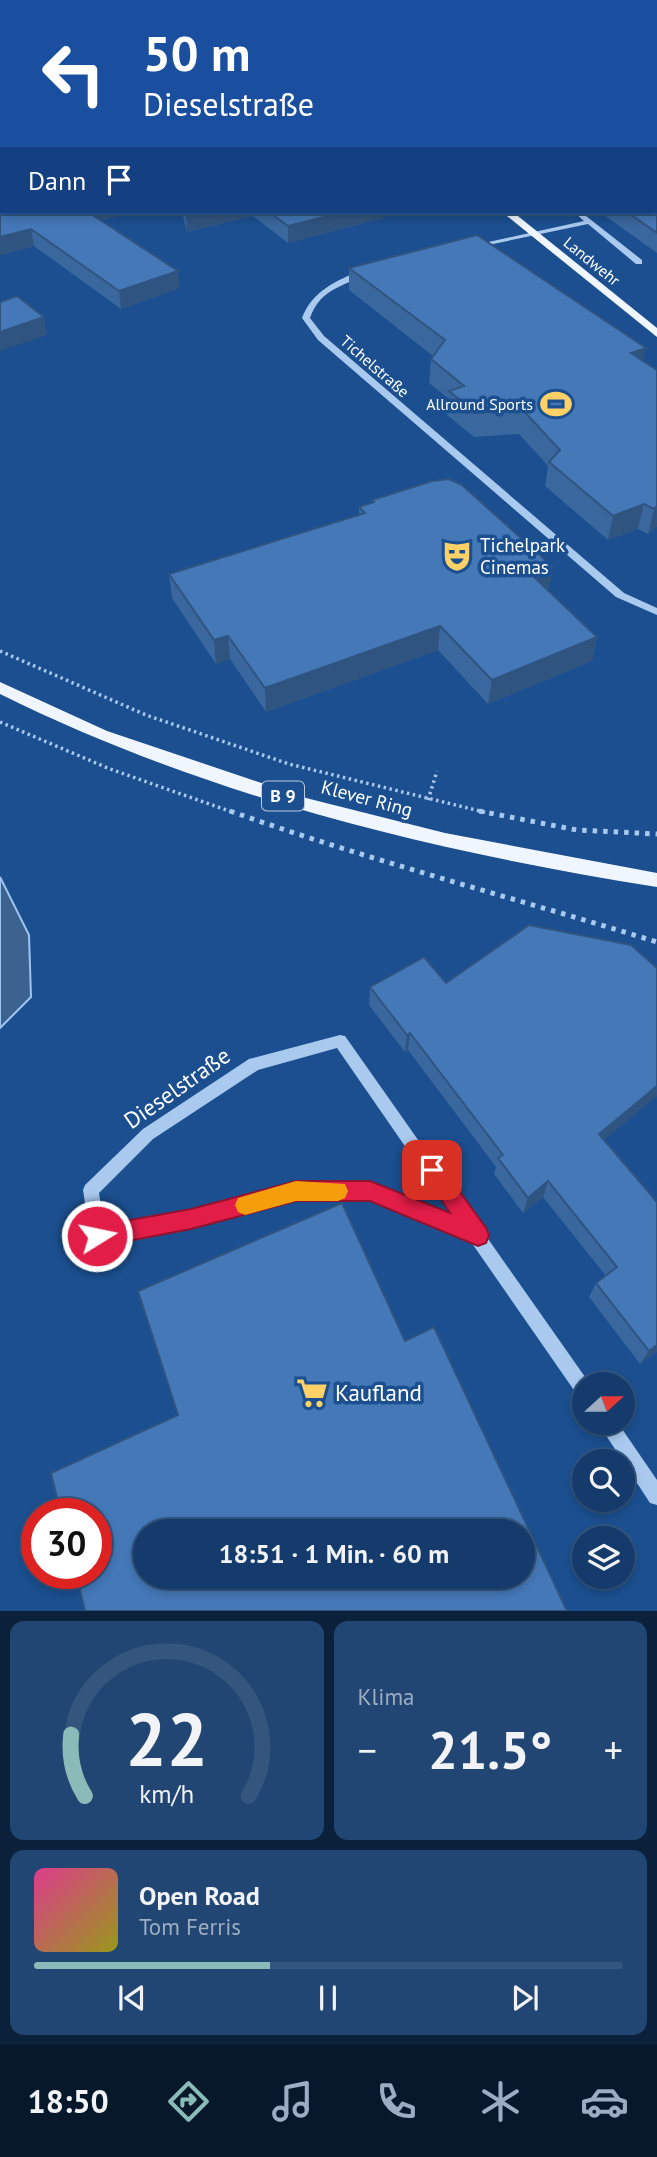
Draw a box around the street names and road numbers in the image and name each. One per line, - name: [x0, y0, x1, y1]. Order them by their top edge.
- street label: Landwehr: [560, 232, 625, 290]
- street label: Tichelstraße: [336, 331, 414, 401]
- street label: Klever Ring: [319, 774, 415, 822]
- road number: B 9: [262, 782, 304, 810]
- street label: Dieselstraße: [118, 1040, 235, 1135]

